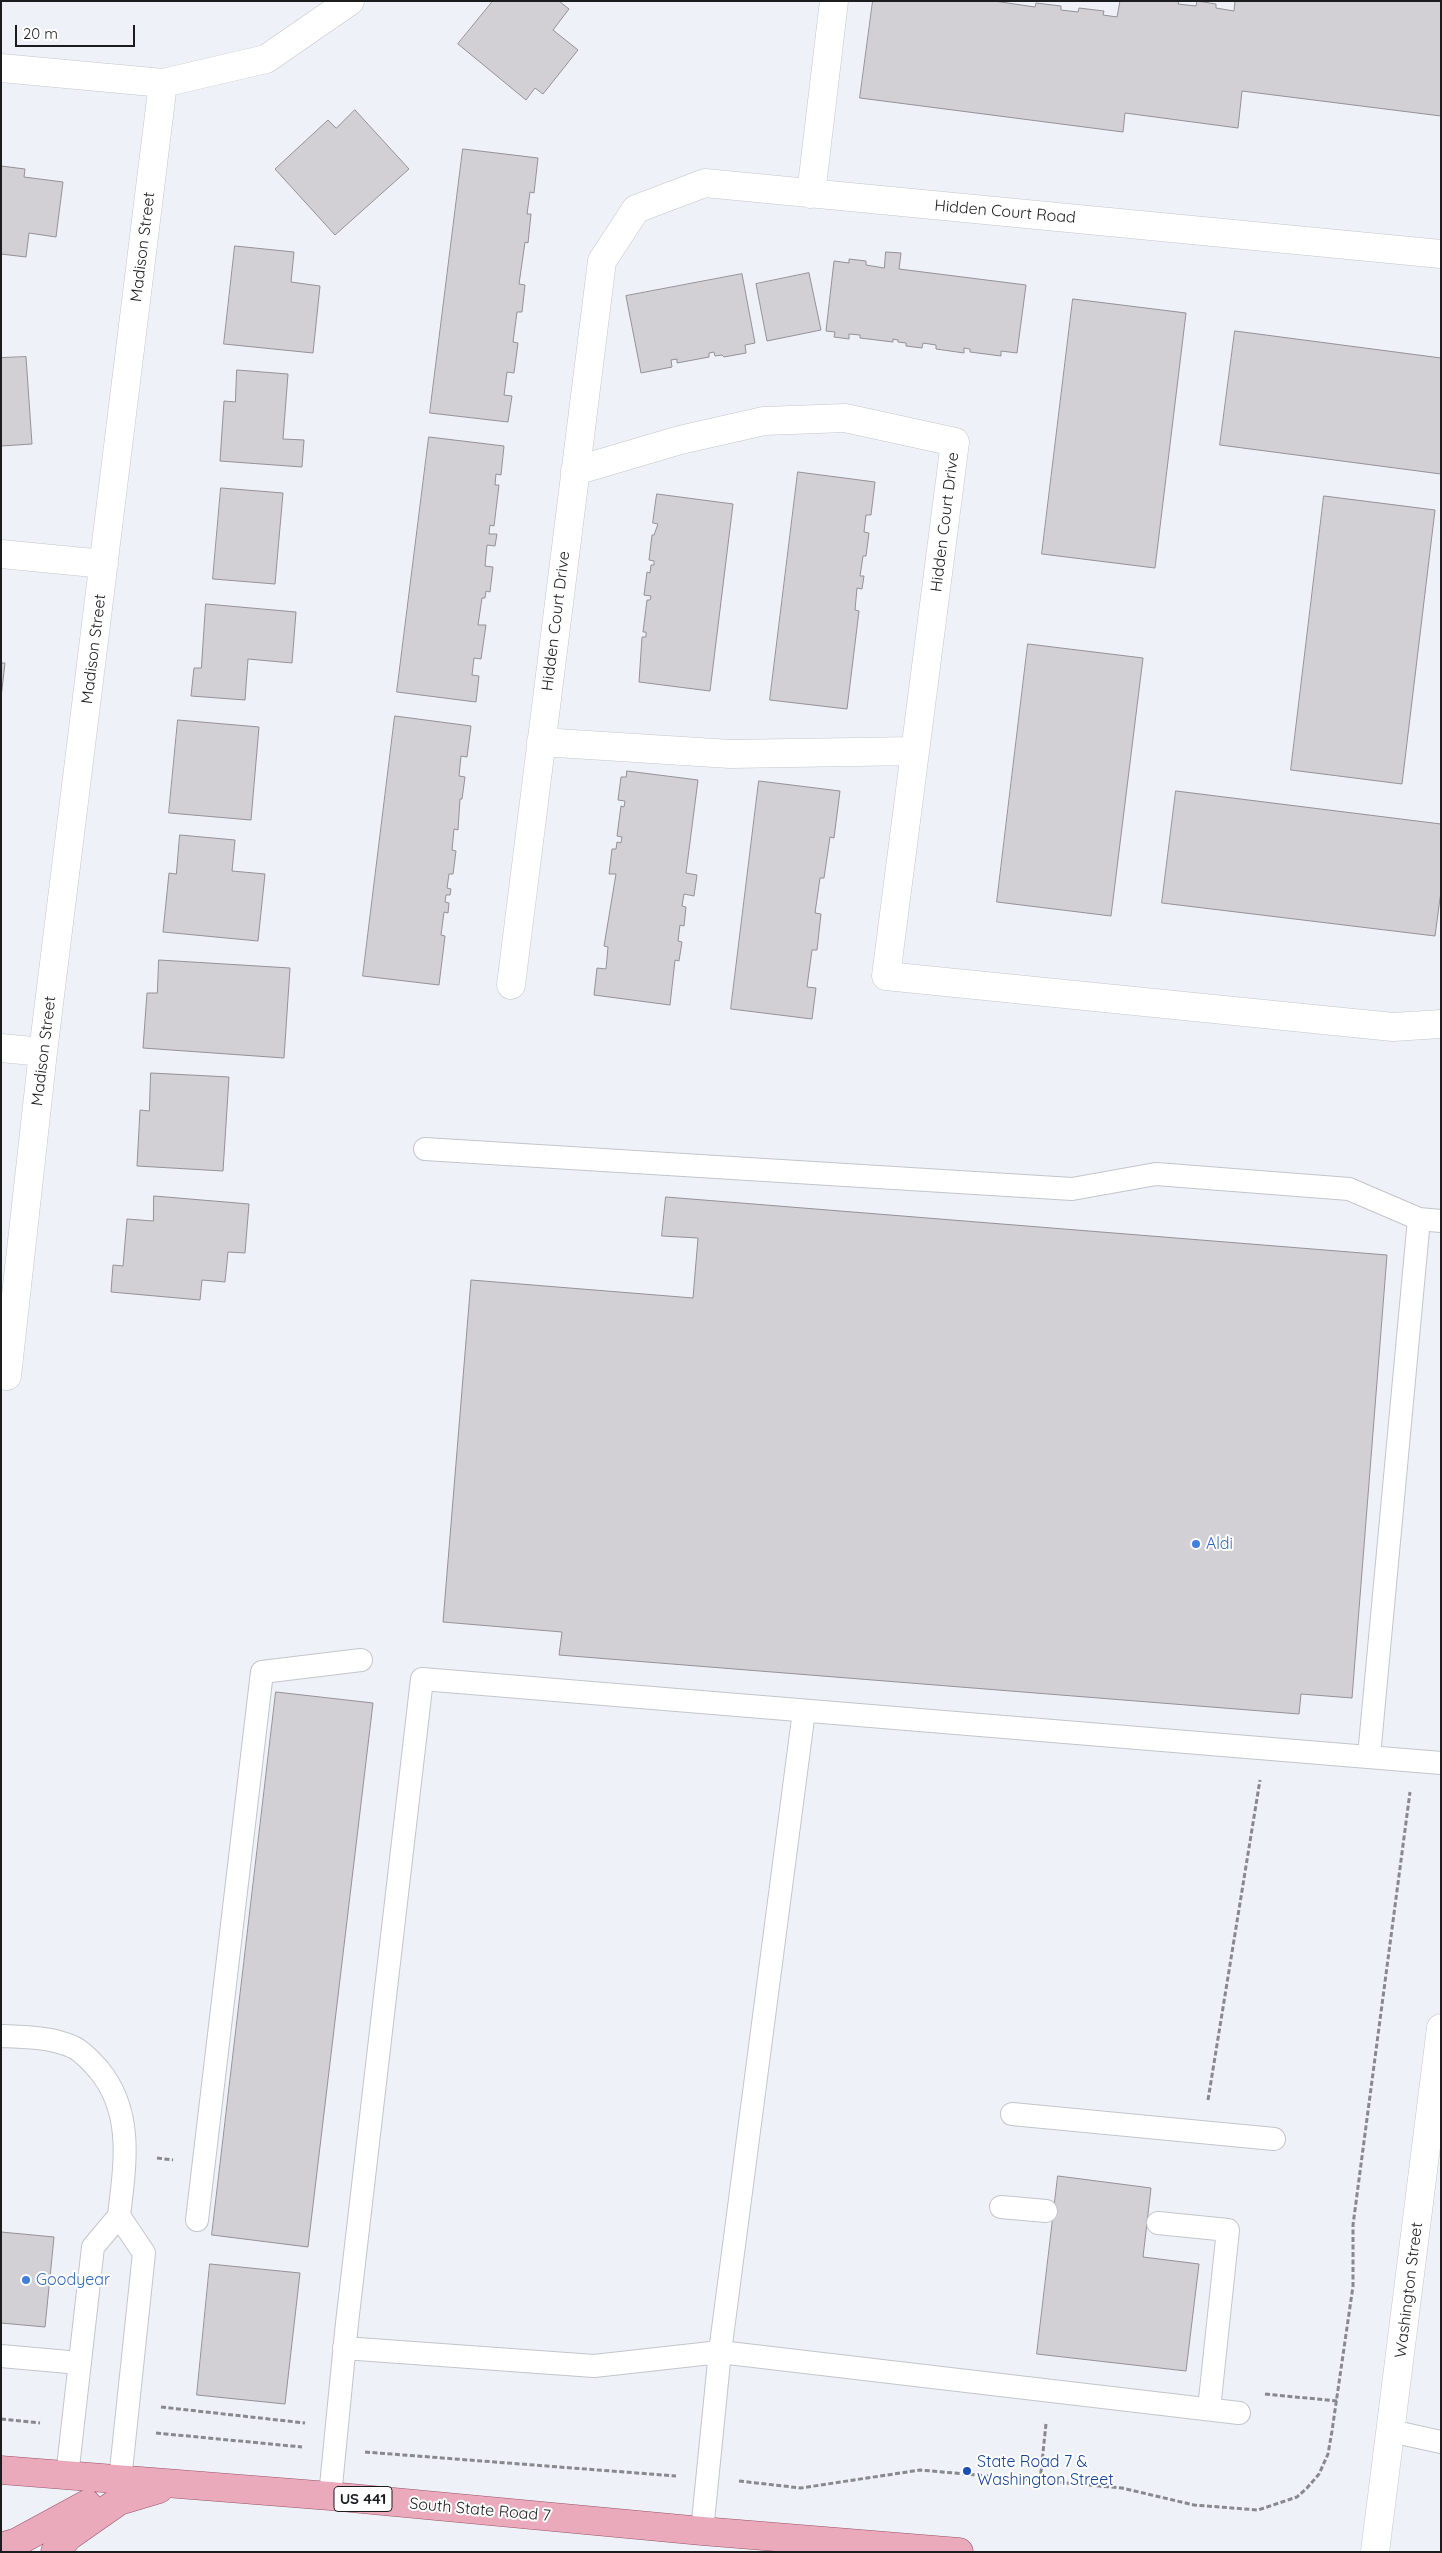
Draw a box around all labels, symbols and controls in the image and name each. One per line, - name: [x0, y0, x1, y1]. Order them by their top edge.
- scale bar: [18, 15, 138, 47]
- text: 20 m: [23, 24, 58, 43]
- street label: Madison Street: [127, 191, 159, 303]
- street label: Hidden Court Road: [934, 196, 1076, 228]
- street label: Hidden Court Drive: [927, 451, 963, 593]
- street label: Hidden Court Drive: [538, 550, 574, 692]
- street label: Madison Street: [78, 593, 110, 705]
- street label: Madison Street: [28, 995, 60, 1107]
- place label: Aldi: [1206, 1534, 1233, 1554]
- marker: Aldi: [1190, 1538, 1202, 1550]
- street label: Washington Street: [1391, 2221, 1427, 2359]
- place label: Goodyear: [36, 2270, 110, 2290]
- marker: Goodyear: [20, 2274, 32, 2286]
- place label: State Road 7 & Washington Street: [977, 2452, 1114, 2490]
- marker: State Road 7 & Washington Street: [961, 2465, 973, 2477]
- road number: US 441: [334, 2486, 392, 2512]
- street label: South State Road 7: [409, 2494, 551, 2526]

